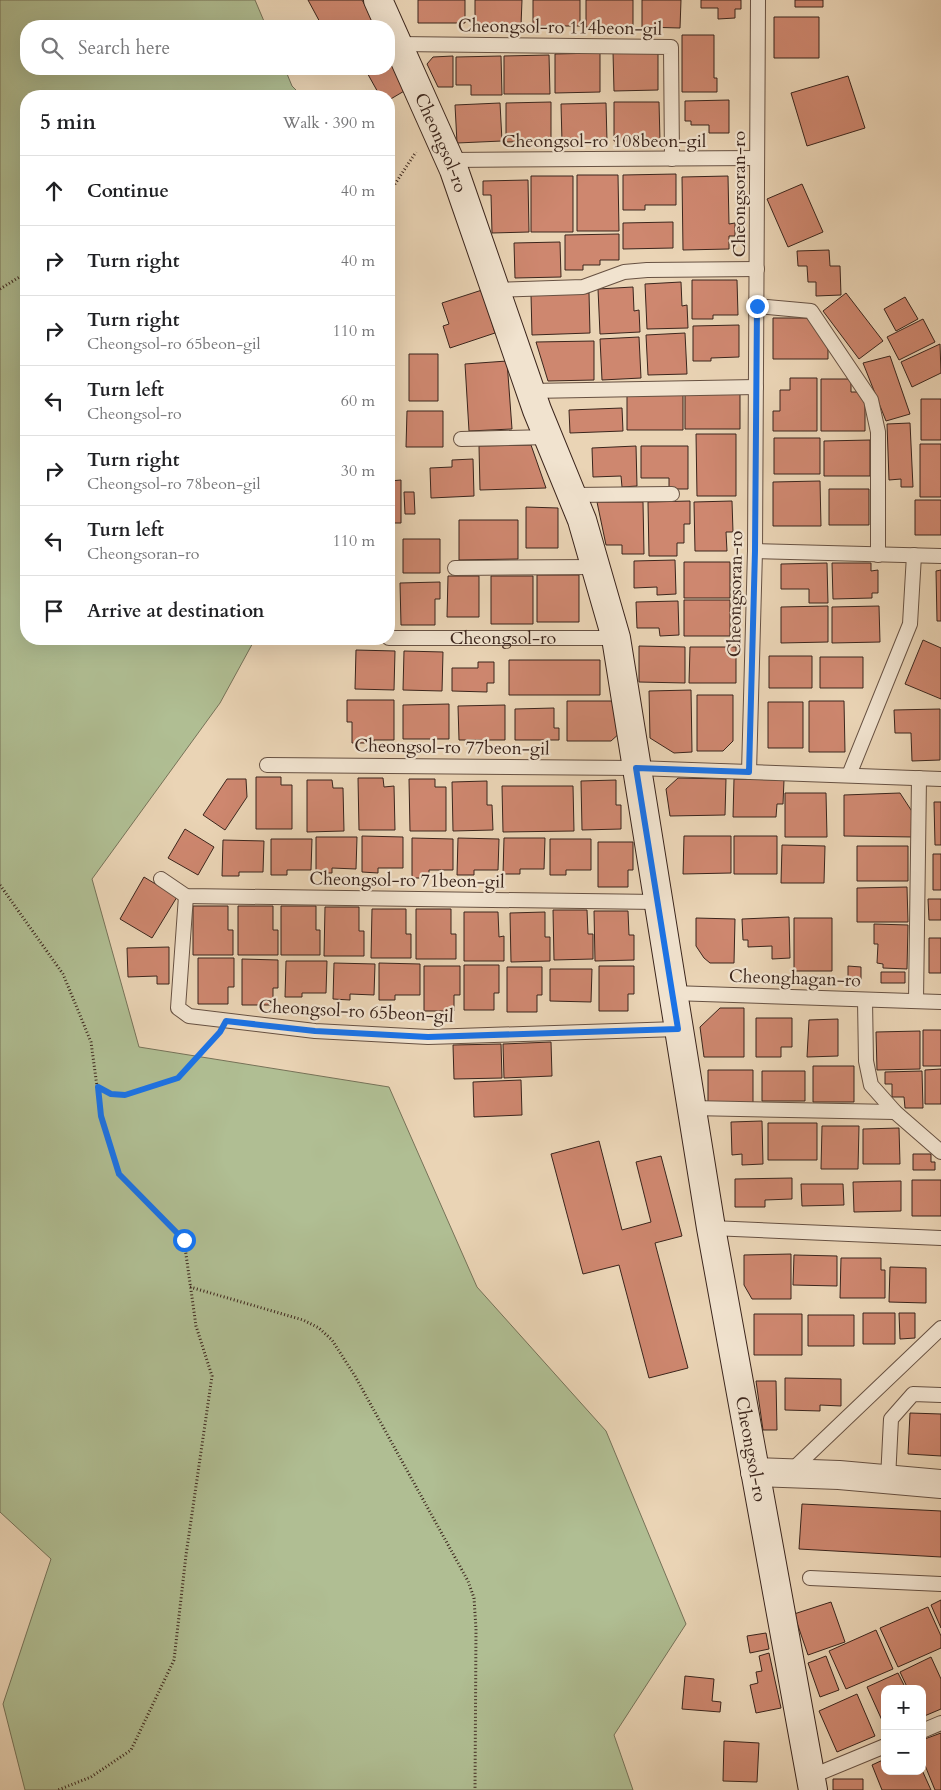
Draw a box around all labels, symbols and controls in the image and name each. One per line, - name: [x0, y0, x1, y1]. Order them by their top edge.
- street label: Cheongsol-ro 114beon-gil: [458, 13, 663, 42]
- search box: [20, 20, 395, 75]
- icon: search: [38, 34, 66, 62]
- text: Search here: [78, 35, 170, 61]
- street label: Cheongsol-ro: [408, 89, 473, 196]
- text: 5 min: [40, 108, 96, 137]
- text: Walk · 390 m: [283, 112, 375, 134]
- street label: Cheongsol-ro 108beon-gil: [502, 129, 707, 154]
- street label: Cheongsoran-ro: [727, 130, 752, 257]
- icon: ahead: [40, 177, 68, 205]
- text: Continue: [87, 178, 169, 204]
- text: 40 m: [341, 180, 375, 202]
- icon: right: [40, 247, 68, 275]
- text: Turn right: [87, 248, 179, 274]
- text: 40 m: [341, 250, 375, 272]
- route end: [746, 295, 769, 318]
- text: Turn right: [87, 307, 179, 333]
- icon: right: [40, 317, 68, 345]
- text: 110 m: [333, 320, 375, 342]
- text: Cheongsol-ro 65beon-gil: [87, 333, 261, 355]
- text: Turn left: [87, 377, 164, 403]
- icon: left: [40, 387, 68, 415]
- text: 60 m: [341, 390, 375, 412]
- text: Cheongsol-ro: [87, 403, 182, 425]
- text: Turn right: [87, 447, 179, 473]
- icon: right: [40, 457, 68, 485]
- text: 30 m: [341, 460, 375, 482]
- text: Cheongsol-ro 78beon-gil: [87, 473, 261, 495]
- text: Turn left: [87, 517, 164, 543]
- icon: left: [40, 527, 68, 555]
- text: 110 m: [333, 530, 375, 552]
- street label: Cheongsoran-ro: [722, 530, 749, 657]
- text: Cheongsoran-ro: [87, 543, 199, 565]
- icon: arrive: [40, 597, 68, 625]
- text: Arrive at destination: [87, 598, 264, 624]
- street label: Cheongsol-ro: [450, 626, 557, 651]
- street label: Cheongsol-ro 77beon-gil: [354, 733, 550, 762]
- street label: Cheongsol-ro 71beon-gil: [309, 866, 505, 895]
- street label: Cheonghagan-ro: [729, 964, 862, 993]
- street label: Cheongsol-ro 65beon-gil: [258, 994, 455, 1029]
- route start: [173, 1229, 196, 1252]
- street label: Cheongsol-ro: [729, 1394, 772, 1504]
- map controls: [881, 1685, 926, 1775]
- button: +: [881, 1685, 926, 1730]
- button: −: [881, 1730, 926, 1775]

